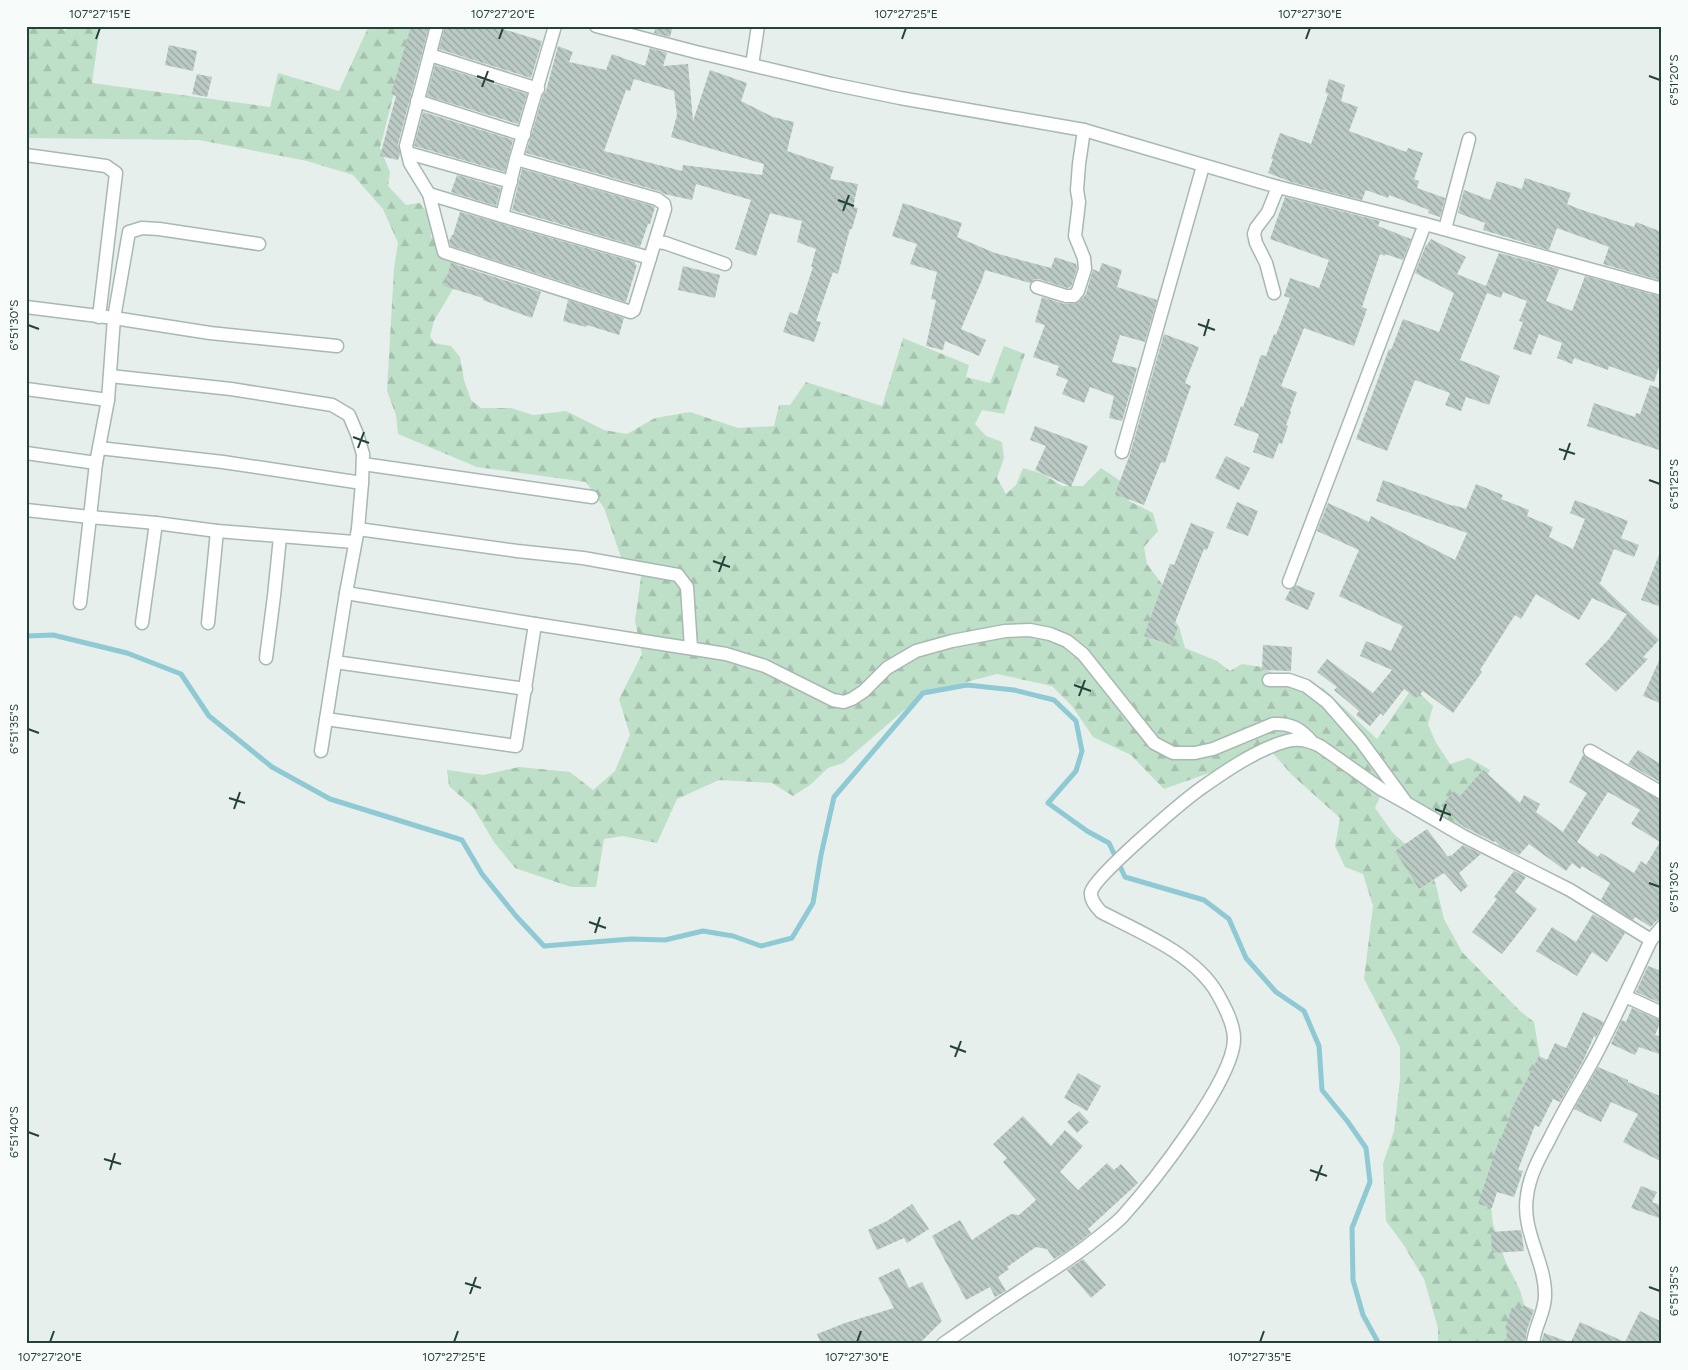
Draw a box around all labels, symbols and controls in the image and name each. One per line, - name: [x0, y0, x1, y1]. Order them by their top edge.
- text: 107°27'15"E: [69, 7, 131, 21]
- text: 107°27'20"E: [471, 7, 535, 21]
- text: 107°27'25"E: [874, 7, 938, 21]
- text: 107°27'30"E: [1278, 7, 1342, 21]
- text: 6°51'20"S: [1667, 54, 1681, 106]
- text: 6°51'30"S: [7, 300, 21, 350]
- text: 6°51'25"S: [1667, 459, 1681, 509]
- text: 6°51'35"S: [7, 704, 21, 754]
- text: 6°51'30"S: [1667, 862, 1681, 912]
- text: 6°51'40"S: [7, 1106, 21, 1158]
- text: 6°51'35"S: [1667, 1266, 1681, 1316]
- text: 107°27'20"E: [18, 1350, 82, 1364]
- text: 107°27'25"E: [422, 1350, 486, 1364]
- text: 107°27'30"E: [825, 1350, 889, 1364]
- text: 107°27'35"E: [1228, 1350, 1292, 1364]

